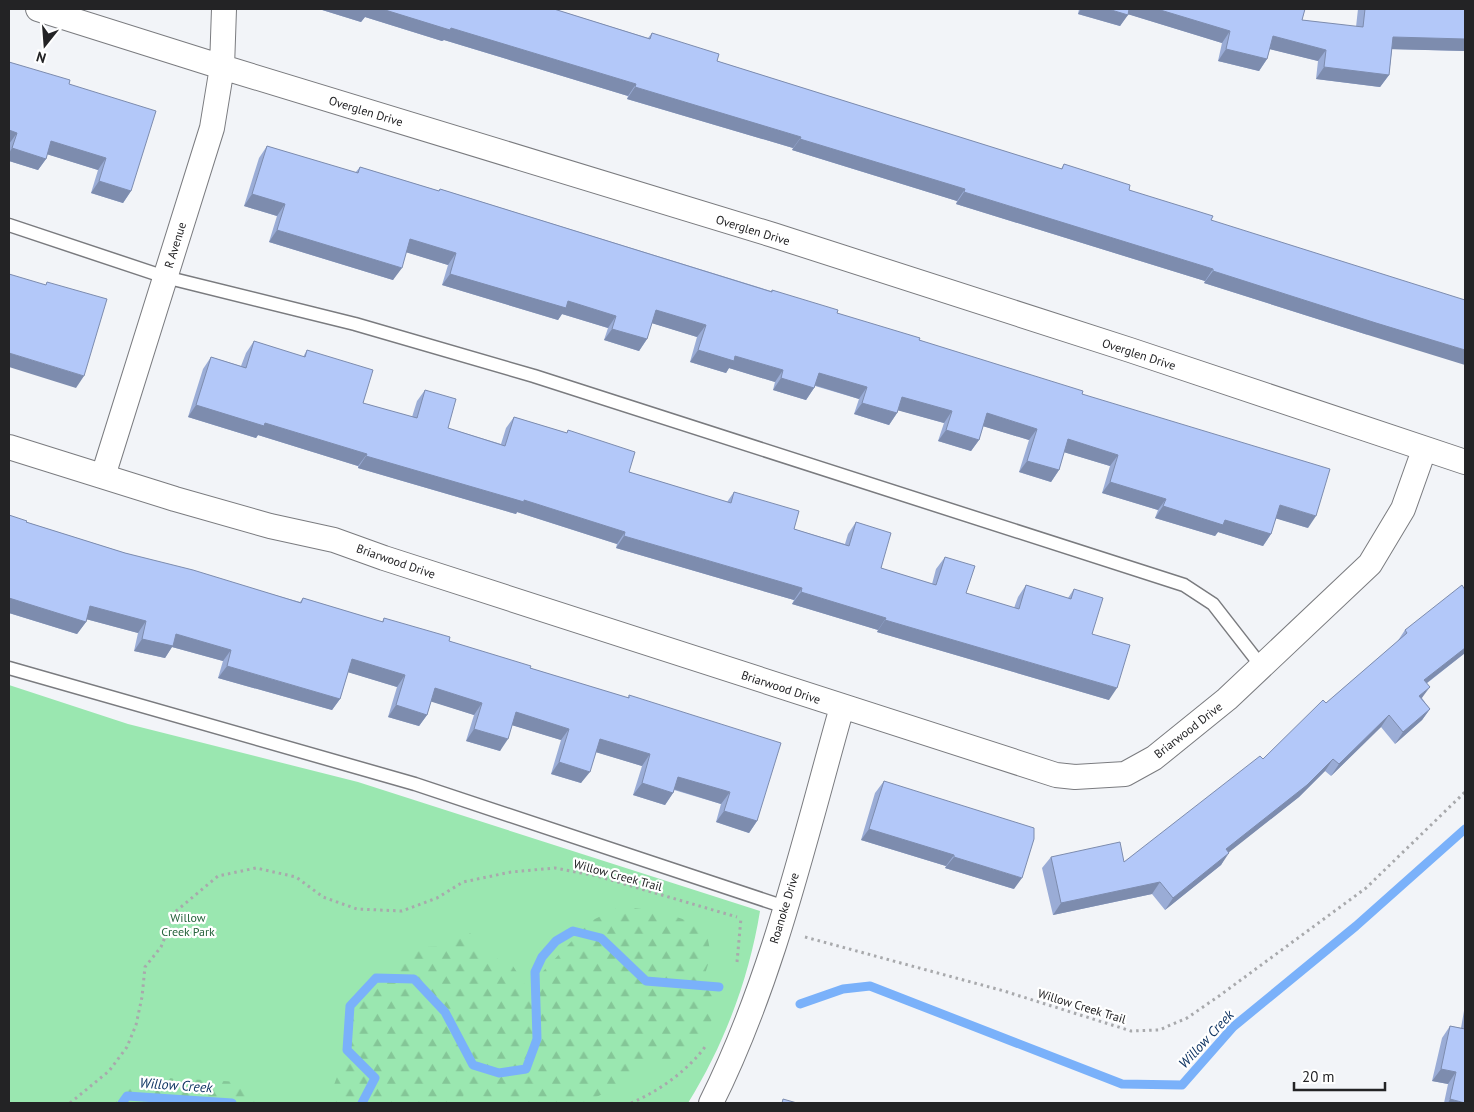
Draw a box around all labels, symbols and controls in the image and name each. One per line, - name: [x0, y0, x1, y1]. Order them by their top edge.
- north arrow: [20, 20, 70, 70]
- text: N: [34, 47, 48, 67]
- street label: Overglen Drive: [327, 93, 405, 129]
- street label: Overglen Drive: [714, 212, 792, 248]
- street label: R Avenue: [161, 220, 189, 270]
- street label: Overglen Drive: [1100, 335, 1178, 373]
- street label: Briarwood Drive: [355, 540, 437, 582]
- street label: Briarwood Drive: [739, 667, 823, 707]
- street label: Briarwood Drive: [1151, 699, 1225, 761]
- street label: Willow Creek Trail: [572, 856, 665, 894]
- street label: Roanoke Drive: [766, 871, 802, 945]
- park label: Willow Creek Park: [161, 910, 215, 939]
- street label: Willow Creek Trail: [1036, 985, 1128, 1027]
- water label: Willow Creek: [1174, 1006, 1238, 1072]
- scale bar: [1294, 1060, 1385, 1092]
- text: 20 m: [1302, 1067, 1335, 1086]
- water label: Willow Creek: [139, 1073, 214, 1097]

